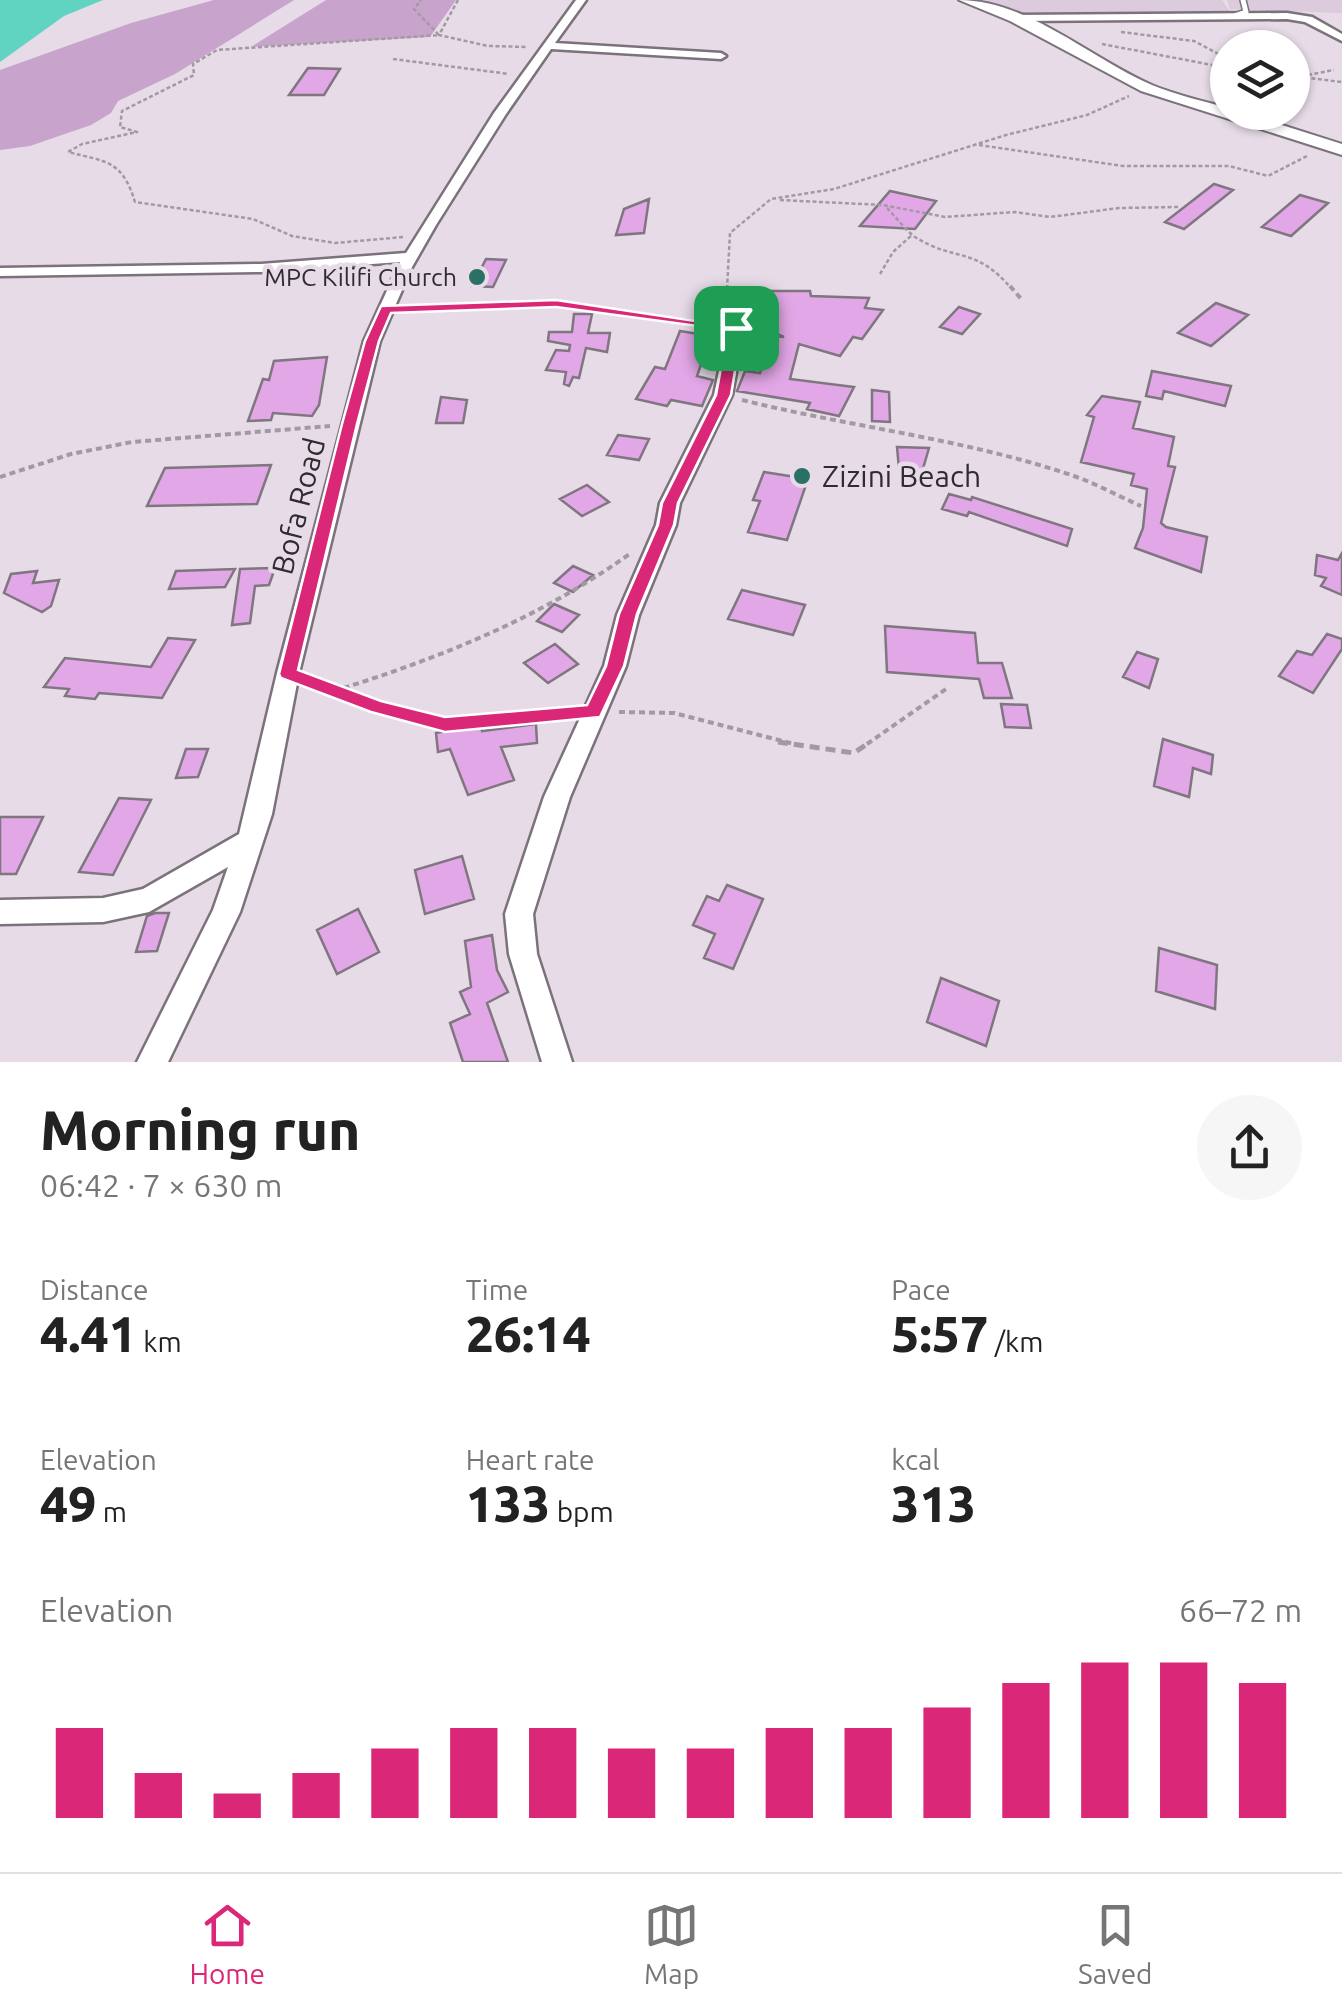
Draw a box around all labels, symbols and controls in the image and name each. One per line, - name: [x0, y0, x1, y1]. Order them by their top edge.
- map controls: [1210, 30, 1310, 130]
- button: layers: [1210, 30, 1310, 130]
- place label: MPC Kilifi Church: [264, 263, 457, 291]
- marker: MPC Kilifi Church: [466, 266, 488, 288]
- pin: [694, 286, 779, 371]
- icon: arrive: [709, 301, 764, 356]
- street label: Bofa Road: [265, 434, 331, 578]
- place label: Zizini Beach: [822, 459, 981, 493]
- marker: Zizini Beach: [791, 465, 813, 487]
- button: share: [1197, 1095, 1302, 1200]
- text: Morning run: [40, 1099, 361, 1160]
- text: 06:42 · 7 × 630 m: [40, 1167, 282, 1203]
- text: Distance: [40, 1274, 148, 1305]
- text: Time: [466, 1274, 528, 1305]
- text: Pace: [891, 1274, 951, 1305]
- text: 4.41: [40, 1305, 137, 1361]
- text: 26:14: [466, 1305, 591, 1361]
- text: 5:57: [891, 1305, 988, 1361]
- text: km: [137, 1326, 182, 1357]
- text: /km: [988, 1326, 1043, 1357]
- text: Elevation: [40, 1444, 157, 1475]
- text: Heart rate: [466, 1444, 594, 1475]
- text: kcal: [891, 1444, 940, 1475]
- text: 49: [40, 1475, 96, 1531]
- text: 133: [466, 1475, 550, 1531]
- text: 313: [891, 1475, 976, 1531]
- text: m: [96, 1496, 127, 1527]
- text: bpm: [550, 1496, 614, 1527]
- text: Elevation: [40, 1592, 173, 1628]
- text: 66–72 m: [1179, 1592, 1302, 1628]
- tab: Home: [189, 1898, 265, 1989]
- tab: Map: [644, 1898, 699, 1989]
- tab: Saved: [1078, 1898, 1153, 1989]

